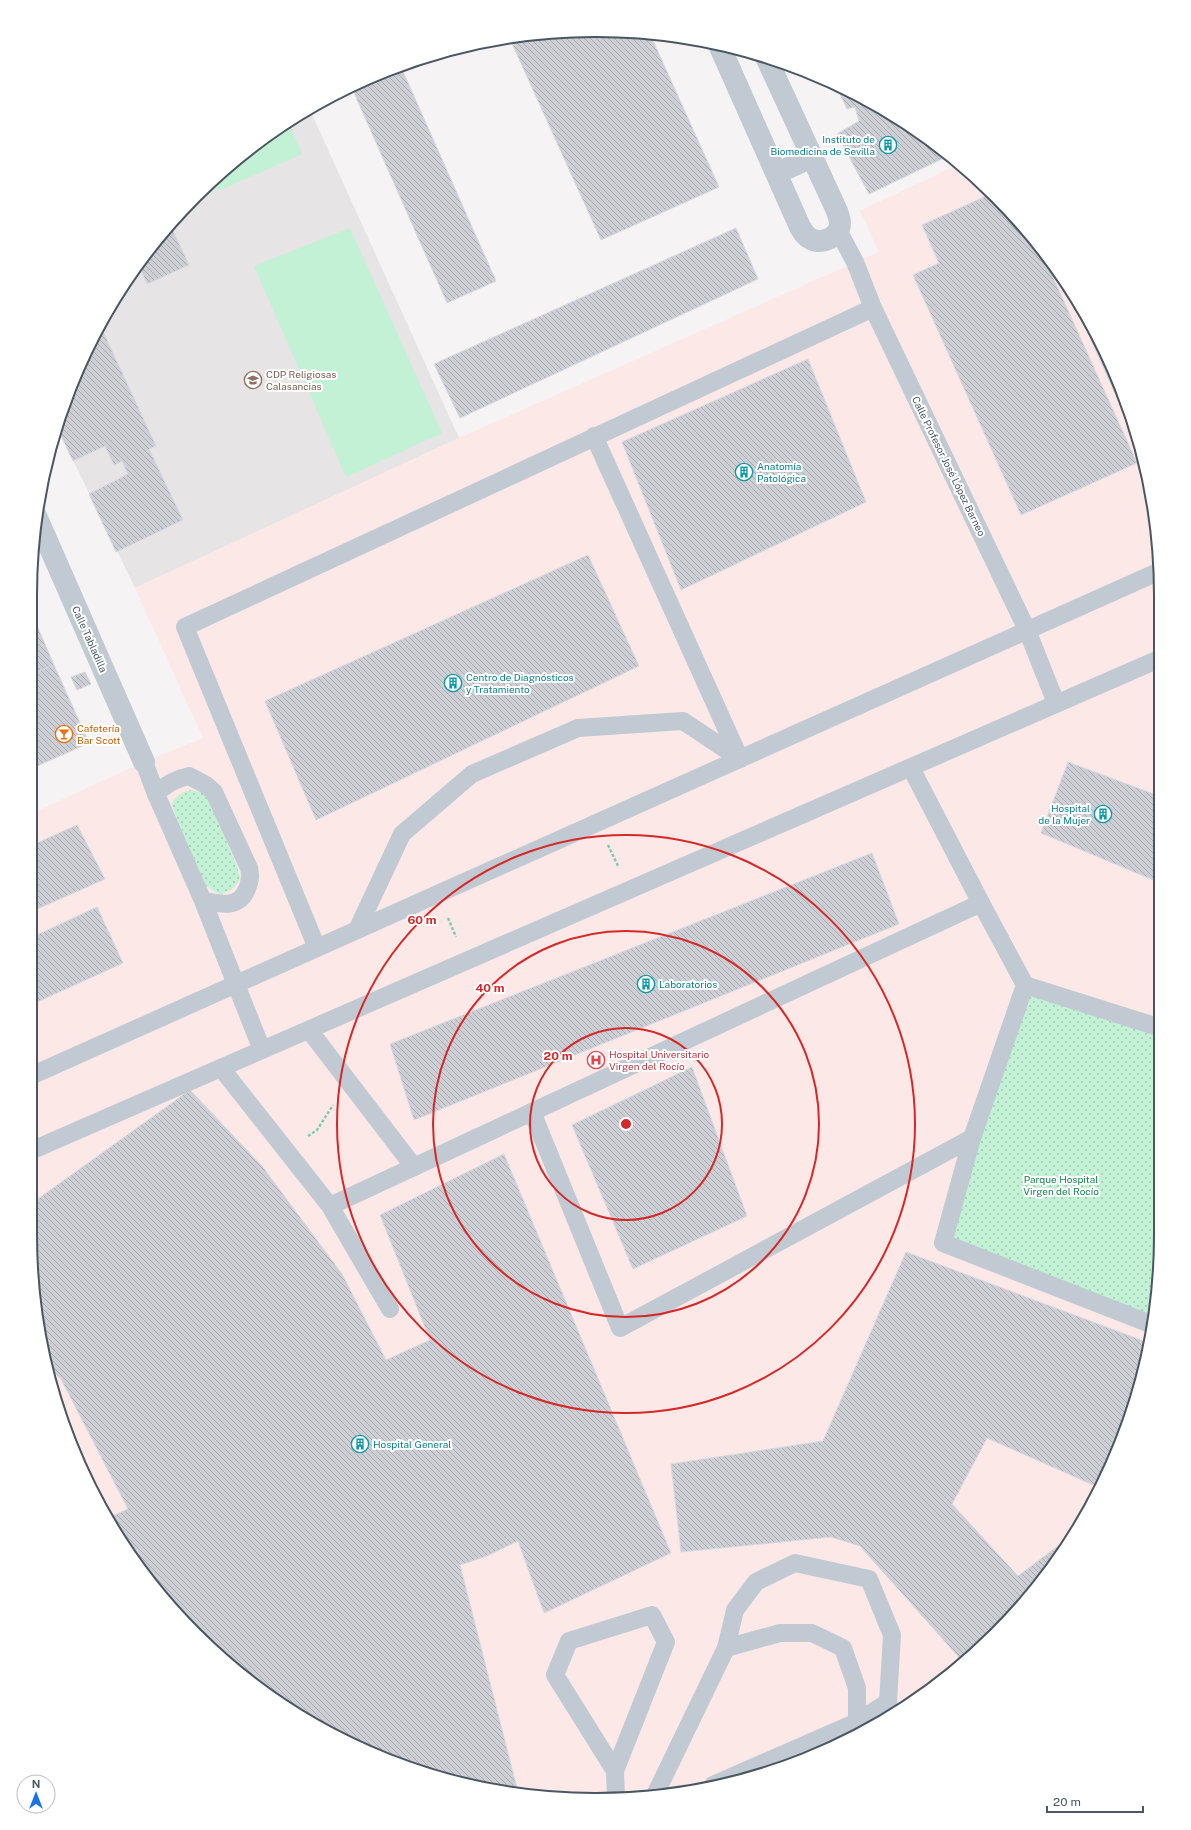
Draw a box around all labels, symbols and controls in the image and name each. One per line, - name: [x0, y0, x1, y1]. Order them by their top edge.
- place label: Instituto de Biomedicina de Sevilla: [771, 133, 875, 157]
- building icon: Instituto de Biomedicina de Sevilla: [878, 135, 898, 155]
- place label: CDP Religiosas Calasancias: [266, 368, 336, 392]
- school or university icon: CDP Religiosas Calasancias: [243, 370, 263, 390]
- street label: Calle Profesor José López Barneo: [910, 394, 988, 538]
- place label: Anatomía Patológica: [757, 460, 806, 484]
- building icon: Anatomía Patológica: [734, 462, 754, 482]
- street label: Calle Tabladilla: [70, 604, 110, 674]
- place label: Centro de Diagnósticos y Tratamiento: [466, 671, 574, 695]
- building icon: Centro de Diagnósticos y Tratamiento: [443, 673, 463, 693]
- place label: Cafetería Bar Scott: [77, 722, 120, 746]
- bar icon: Cafetería Bar Scott: [54, 724, 74, 744]
- place label: Hospital de la Mujer: [1038, 802, 1090, 826]
- building icon: Hospital de la Mujer: [1093, 804, 1113, 824]
- text: 60 m: [407, 913, 437, 927]
- building icon: Laboratorios: [636, 974, 656, 994]
- place label: Laboratorios: [659, 978, 717, 990]
- text: 40 m: [475, 981, 505, 995]
- place label: Hospital Universitario Virgen del Rocío: [609, 1048, 710, 1072]
- text: 20 m: [544, 1049, 573, 1063]
- hospital icon: Hospital Universitario Virgen del Rocío: [586, 1050, 606, 1070]
- centre of rings: [619, 1117, 633, 1131]
- park label: Parque Hospital Virgen del Rocío: [1023, 1173, 1099, 1197]
- building icon: Hospital General: [350, 1434, 370, 1454]
- place label: Hospital General: [373, 1438, 451, 1450]
- north arrow: [16, 1774, 56, 1814]
- text: N: [32, 1778, 40, 1790]
- scale bar: [1047, 1788, 1143, 1814]
- text: 20 m: [1053, 1795, 1081, 1809]

